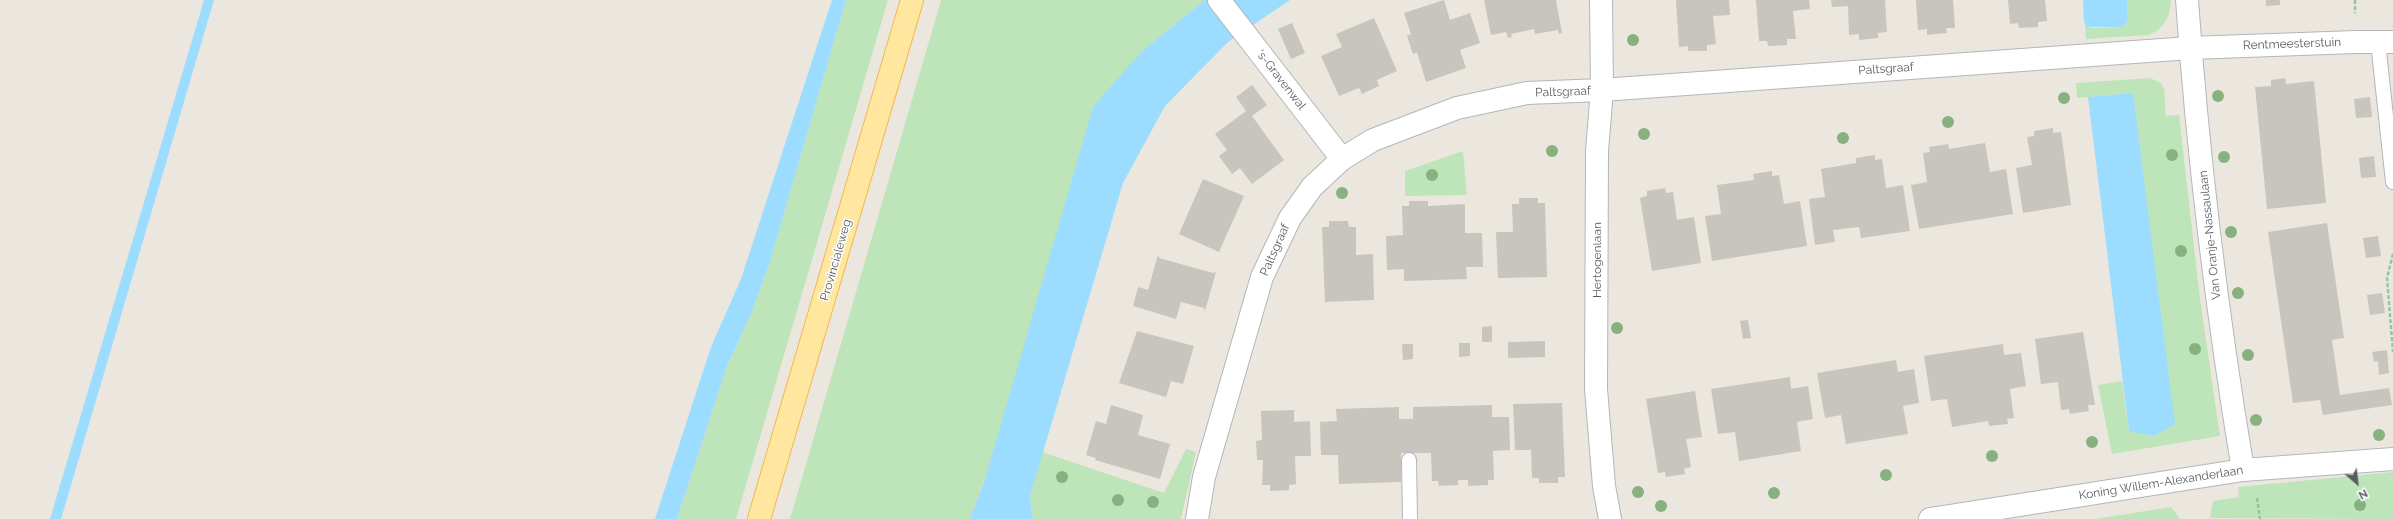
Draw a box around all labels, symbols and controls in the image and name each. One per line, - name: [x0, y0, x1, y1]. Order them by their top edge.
- street label: Rentmeesterstuin: [2243, 35, 2341, 53]
- street label: 's-Gravenwal: [1253, 47, 1309, 113]
- street label: Paltsgraaf: [1858, 60, 1914, 78]
- street label: Paltsgraaf: [1535, 84, 1591, 100]
- street label: Van Oranje-Nassaulaan: [2196, 170, 2224, 300]
- street label: Provincialeweg: [817, 218, 855, 302]
- street label: Paltsgraaf: [1257, 222, 1293, 278]
- street label: Hertogenlaan: [1590, 222, 1604, 298]
- street label: Koning Willem-Alexanderlaan: [2078, 463, 2244, 503]
- north arrow: [2337, 463, 2377, 503]
- text: N: [2356, 486, 2370, 502]

